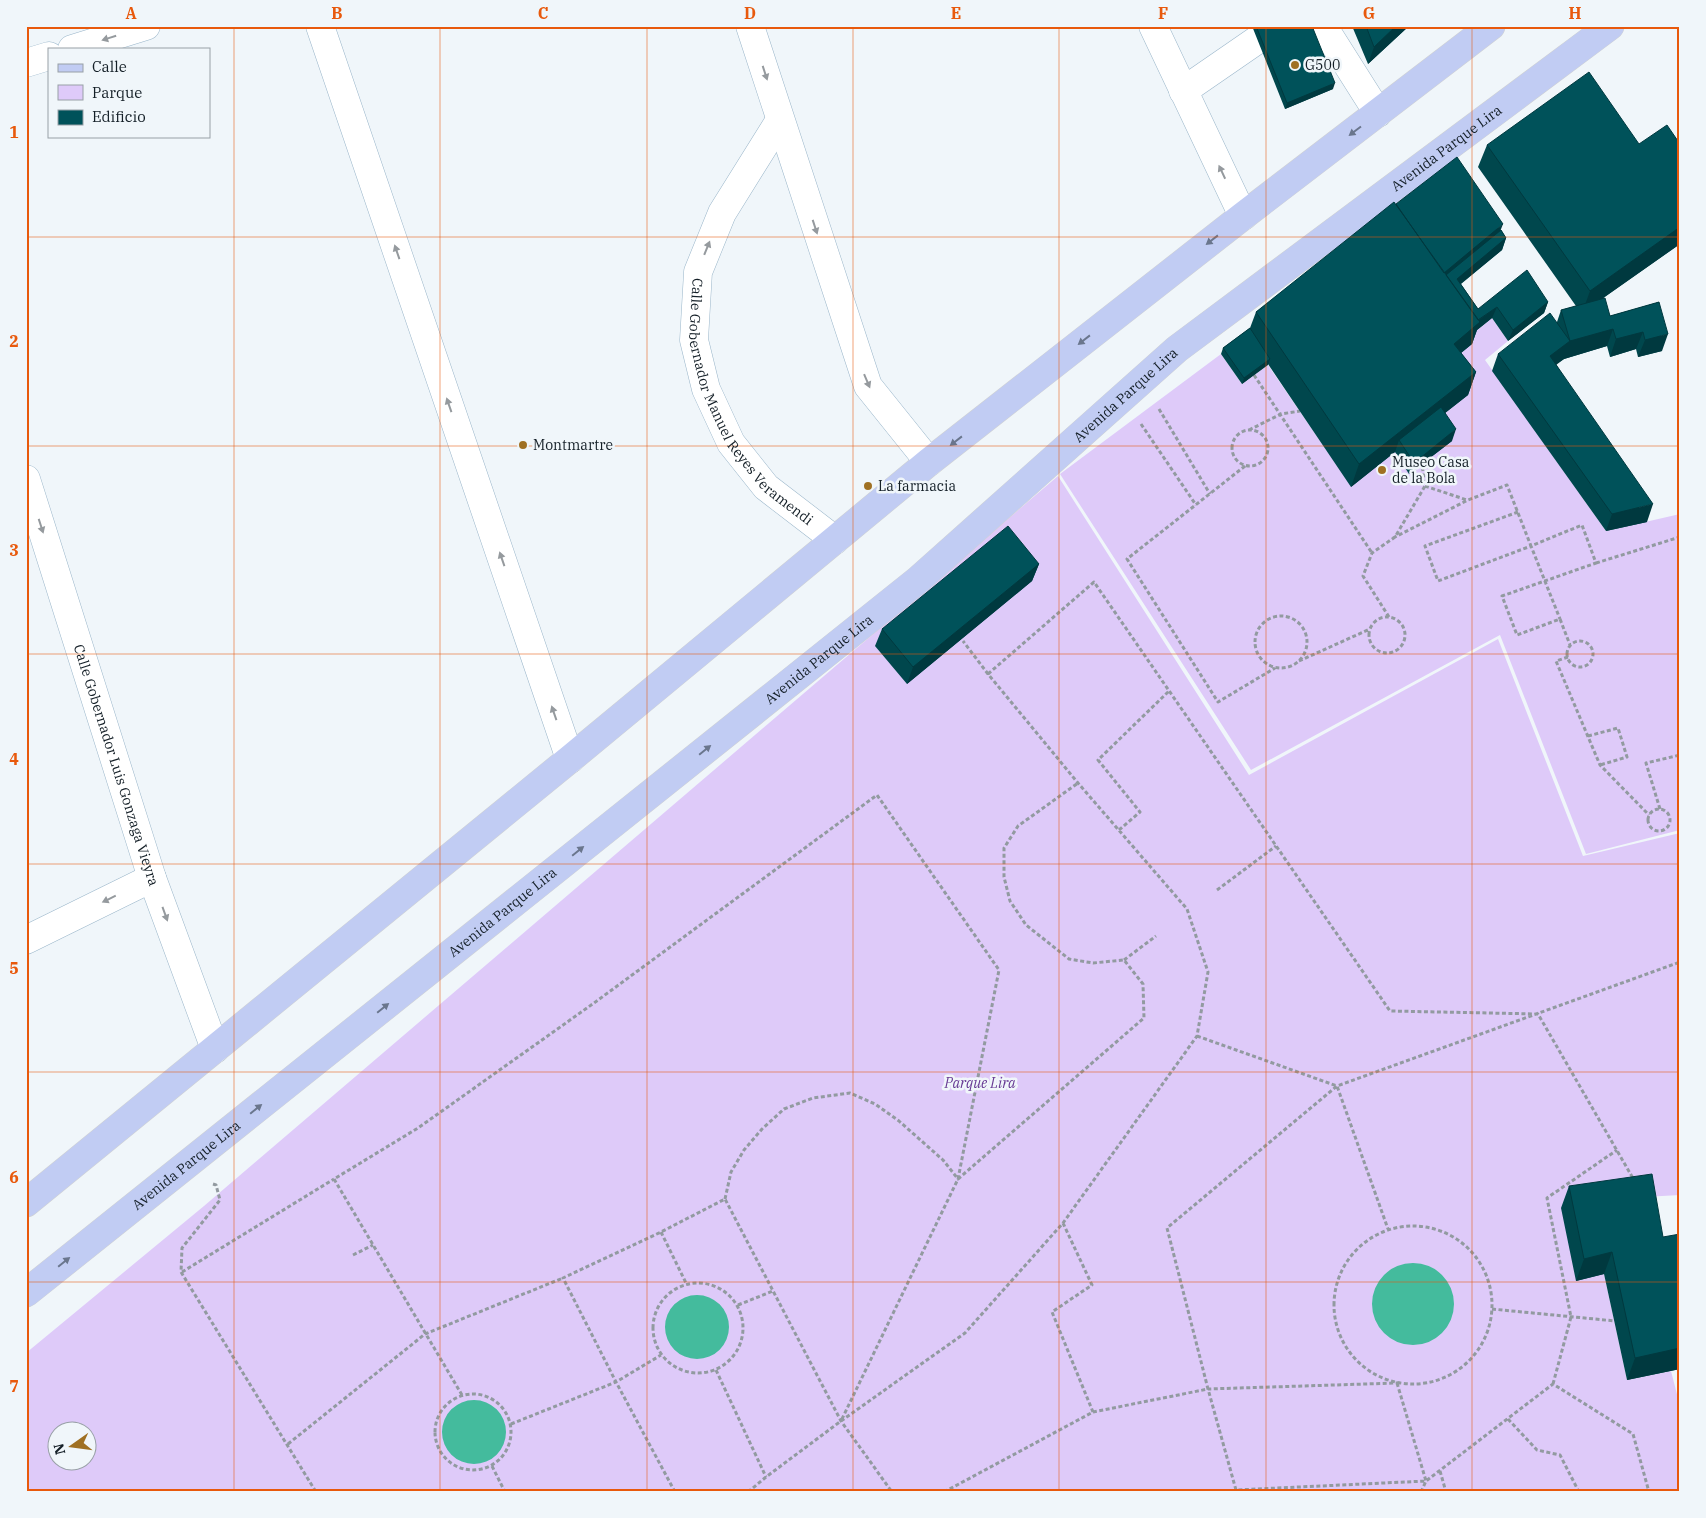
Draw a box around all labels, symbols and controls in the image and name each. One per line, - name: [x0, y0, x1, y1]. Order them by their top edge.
- text: A: [125, 3, 137, 23]
- text: B: [331, 3, 343, 23]
- text: C: [538, 3, 548, 23]
- text: D: [744, 3, 756, 23]
- text: E: [951, 3, 961, 23]
- text: F: [1158, 3, 1168, 23]
- text: G: [1363, 3, 1375, 23]
- text: H: [1569, 3, 1582, 23]
- one-way arrow: [101, 34, 116, 42]
- legend: [48, 48, 210, 138]
- place label: G500: [1305, 56, 1340, 74]
- text: Calle: [92, 57, 127, 76]
- marker: G500: [1289, 59, 1301, 71]
- one-way arrow: [761, 65, 769, 80]
- text: Parque: [92, 83, 142, 102]
- street label: Avenida Parque Lira: [1387, 101, 1506, 195]
- text: Edificio: [92, 107, 146, 126]
- text: 1: [9, 122, 19, 142]
- one-way arrow: [1349, 125, 1362, 136]
- one-way arrow: [1218, 165, 1226, 179]
- one-way arrow: [811, 220, 819, 235]
- one-way arrow: [1205, 235, 1219, 245]
- one-way arrow: [704, 241, 712, 256]
- one-way arrow: [393, 244, 400, 259]
- street label: Calle Gobernador Manuel Reyes Veramendi: [685, 278, 817, 529]
- text: 2: [9, 331, 19, 351]
- one-way arrow: [1078, 335, 1091, 346]
- street label: Avenida Parque Lira: [1070, 343, 1182, 446]
- one-way arrow: [863, 374, 871, 388]
- one-way arrow: [445, 398, 453, 413]
- one-way arrow: [950, 435, 963, 446]
- place label: Montmartre: [533, 436, 613, 454]
- marker: Montmartre: [517, 439, 529, 451]
- place label: Museo Casa de la Bola: [1392, 453, 1470, 487]
- marker: Museo Casa de la Bola: [1376, 464, 1388, 476]
- place label: La farmacia: [878, 477, 956, 495]
- marker: La farmacia: [862, 480, 874, 492]
- one-way arrow: [37, 519, 45, 534]
- text: 3: [9, 540, 19, 560]
- one-way arrow: [498, 552, 505, 567]
- street label: Avenida Parque Lira: [761, 610, 877, 708]
- street label: Calle Gobernador Luis Gonzaga Vieyra: [70, 642, 163, 889]
- one-way arrow: [550, 705, 558, 720]
- one-way arrow: [698, 745, 711, 756]
- text: 4: [9, 749, 19, 769]
- one-way arrow: [571, 846, 584, 857]
- street label: Avenida Parque Lira: [445, 863, 561, 961]
- one-way arrow: [101, 895, 116, 904]
- one-way arrow: [161, 907, 169, 922]
- text: 5: [9, 958, 19, 978]
- one-way arrow: [376, 1002, 389, 1013]
- park label: Parque Lira: [943, 1074, 1016, 1092]
- one-way arrow: [249, 1103, 262, 1114]
- street label: Avenida Parque Lira: [128, 1116, 244, 1214]
- text: 6: [9, 1167, 19, 1187]
- one-way arrow: [57, 1257, 70, 1268]
- text: 7: [9, 1376, 19, 1396]
- north arrow: [48, 1420, 98, 1470]
- text: N: [49, 1442, 69, 1457]

